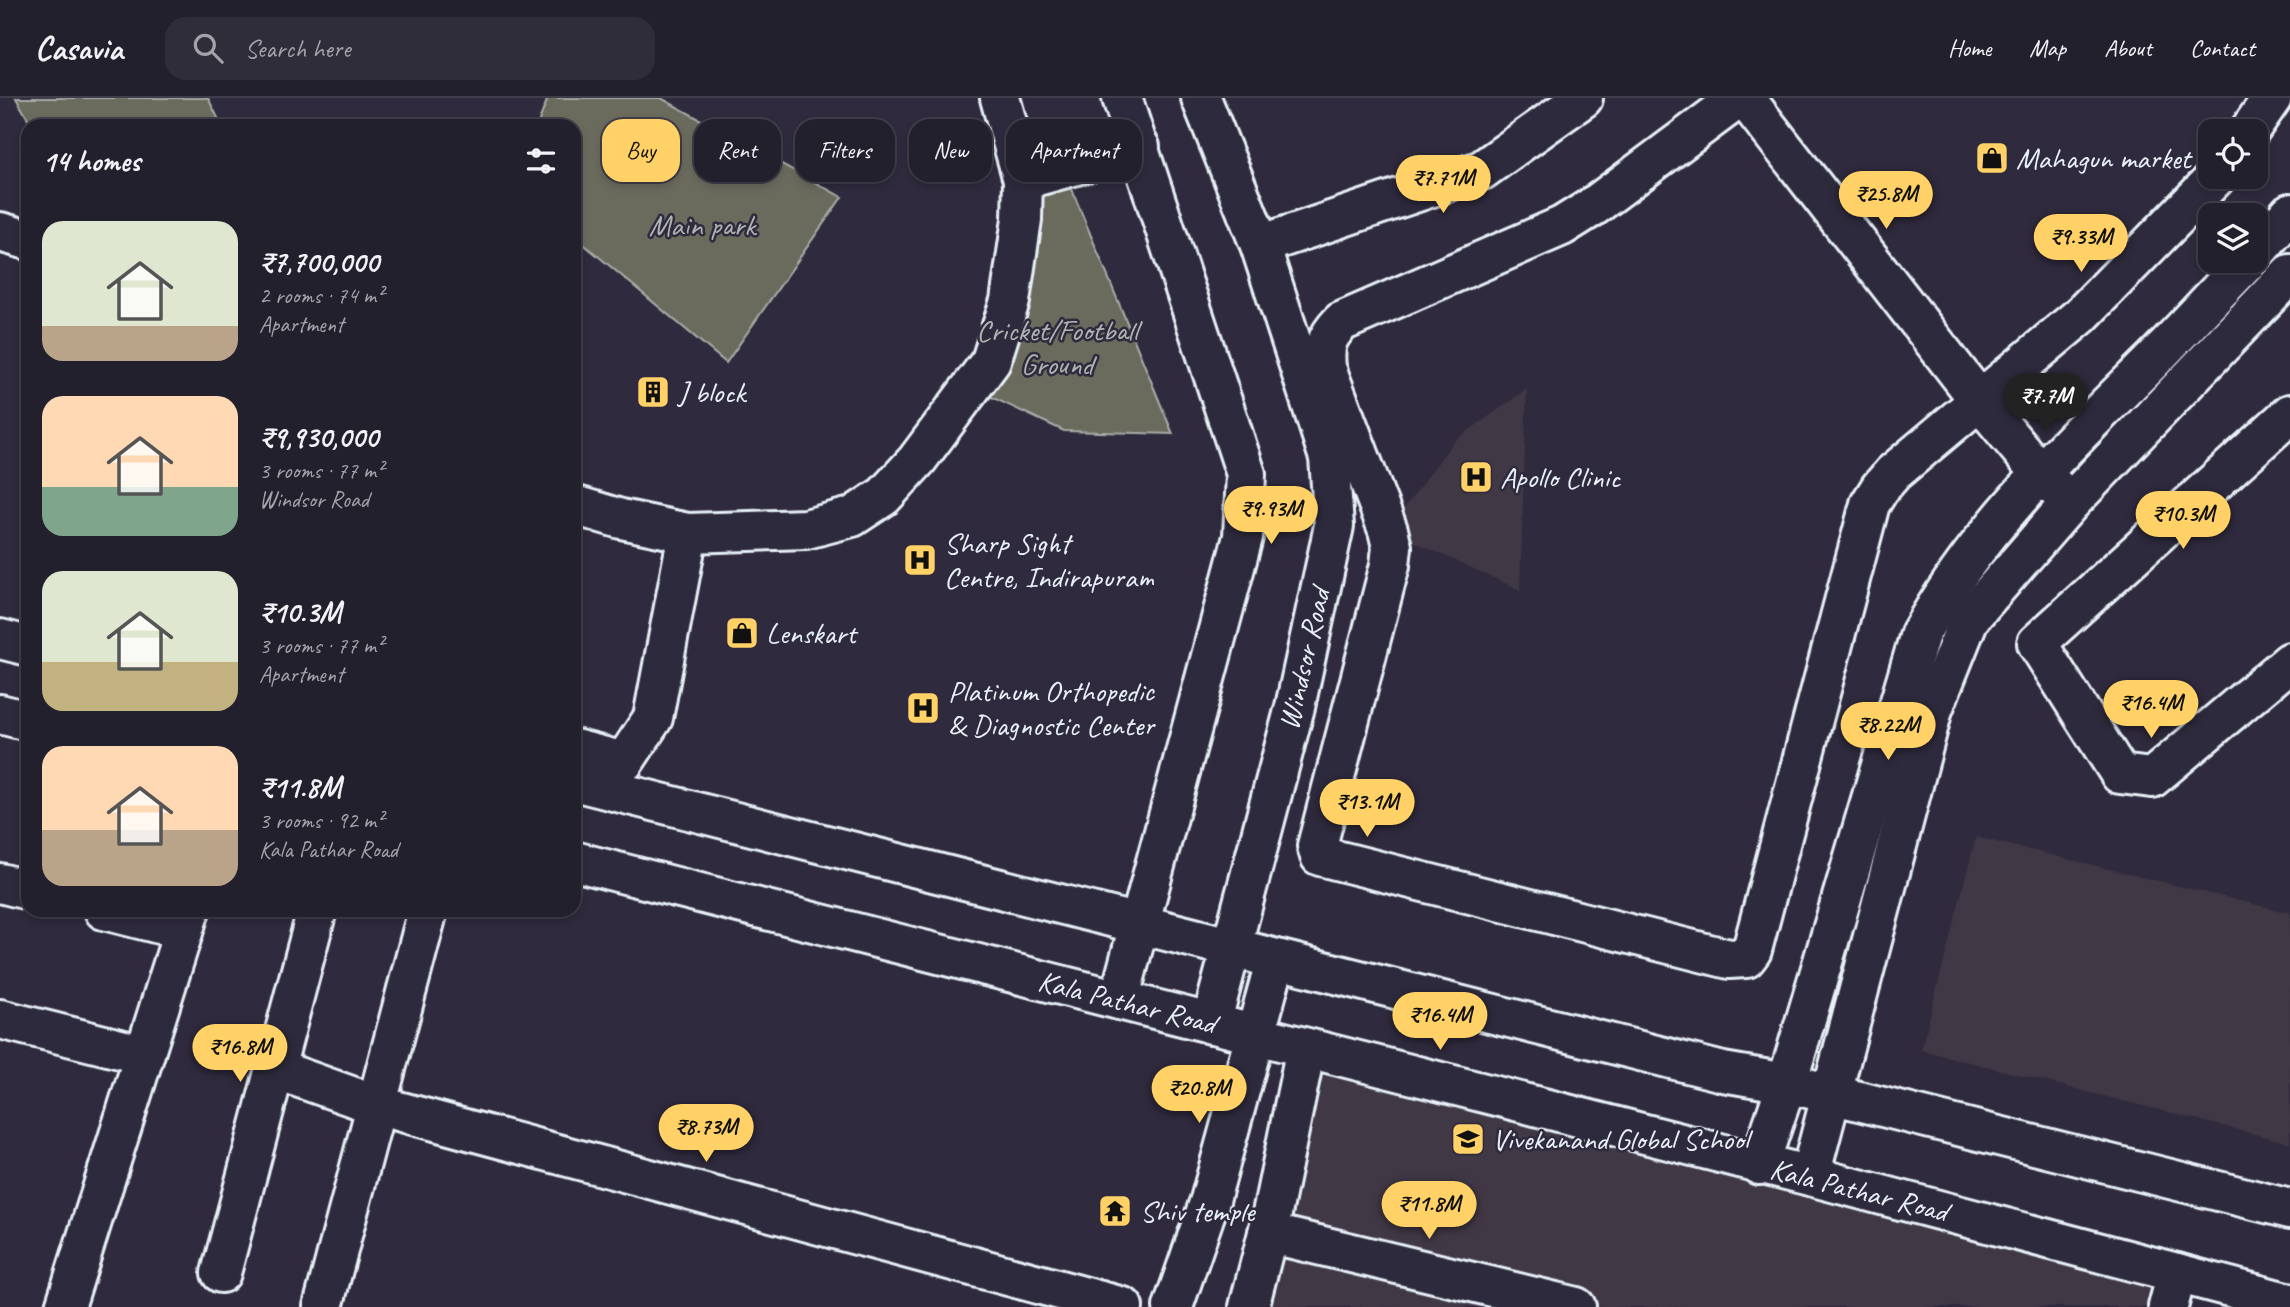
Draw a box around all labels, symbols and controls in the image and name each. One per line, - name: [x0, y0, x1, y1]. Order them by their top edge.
- search box: [165, 17, 655, 80]
- text: Casavia: [35, 27, 123, 69]
- icon: search: [189, 29, 227, 67]
- text: Search here: [245, 32, 351, 65]
- text: Home: [1948, 33, 1991, 63]
- text: Map: [2029, 33, 2066, 63]
- text: About: [2104, 33, 2152, 63]
- text: Contact: [2190, 33, 2255, 63]
- chip: Buy: [602, 119, 680, 182]
- chip: Rent: [694, 119, 781, 182]
- chip: Filters: [795, 119, 895, 182]
- chip: New: [909, 119, 992, 182]
- chip: Apartment: [1006, 119, 1142, 182]
- map controls: [2198, 119, 2268, 273]
- button: locate: [2198, 119, 2268, 189]
- shop icon: Mahagun market: [1973, 139, 2011, 177]
- place label: Mahagun market: [2016, 139, 2194, 177]
- text: 14 homes: [42, 142, 140, 180]
- icon: filters: [522, 142, 560, 180]
- pin: ₹7.71M: [1386, 156, 1500, 215]
- text: ₹7.71M: [1412, 163, 1474, 192]
- pin: ₹25.8M: [1829, 172, 1943, 231]
- text: ₹25.8M: [1855, 179, 1917, 208]
- button: layers: [2198, 203, 2268, 273]
- park label: Main park: [649, 206, 757, 244]
- pin: ₹9.33M: [2024, 214, 2138, 274]
- text: ₹9.33M: [2050, 222, 2112, 251]
- text: ₹7,700,000: [259, 243, 379, 281]
- icon: home: [98, 249, 182, 333]
- text: 2 rooms · 74 m²: [259, 281, 383, 310]
- text: Apartment: [259, 310, 344, 339]
- park label: Cricket/Football Ground: [976, 311, 1143, 383]
- building icon: J block: [634, 373, 672, 411]
- place label: J block: [676, 373, 747, 411]
- pin: ₹7.7M: [1997, 374, 2095, 433]
- text: ₹7.7M: [2020, 381, 2072, 410]
- text: ₹9,930,000: [259, 418, 378, 456]
- icon: home: [98, 424, 182, 508]
- text: 3 rooms · 77 m²: [259, 456, 383, 485]
- hospital icon: Apollo Clinic: [1457, 458, 1495, 496]
- place label: Apollo Clinic: [1500, 458, 1621, 496]
- text: Windsor Road: [259, 485, 369, 514]
- pin: ₹9.93M: [1214, 486, 1328, 546]
- pin: ₹10.3M: [2126, 491, 2240, 551]
- text: ₹9.93M: [1240, 494, 1302, 523]
- text: ₹10.3M: [2152, 499, 2214, 528]
- place label: Sharp Sight Centre, Indirapuram: [944, 524, 1155, 596]
- hospital icon: Sharp Sight Centre, Indirapuram: [901, 541, 939, 579]
- street label: Windsor Road: [1269, 581, 1340, 733]
- text: ₹10.3M: [259, 593, 341, 631]
- icon: home: [98, 599, 182, 683]
- shop icon: Lenskart: [723, 614, 761, 652]
- place label: Lenskart: [766, 614, 859, 652]
- text: 3 rooms · 77 m²: [259, 631, 383, 660]
- text: Apartment: [259, 660, 344, 689]
- place label: Platinum Orthopedic & Diagnostic Center: [948, 672, 1156, 744]
- pin: ₹16.4M: [2094, 680, 2208, 740]
- text: ₹16.4M: [2119, 688, 2183, 717]
- hospital icon: Platinum Orthopedic & Diagnostic Center: [904, 689, 942, 727]
- pin: ₹8.22M: [1831, 702, 1945, 762]
- text: ₹8.22M: [1857, 710, 1919, 739]
- text: ₹11.8M: [259, 768, 341, 806]
- icon: home: [98, 774, 182, 858]
- pin: ₹13.1M: [1310, 780, 1424, 839]
- text: ₹13.1M: [1336, 787, 1398, 816]
- text: 3 rooms · 92 m²: [259, 806, 383, 835]
- text: Kala Pathar Road: [259, 835, 398, 864]
- street label: Kala Pathar Road: [1034, 962, 1224, 1043]
- pin: ₹16.4M: [1383, 992, 1497, 1052]
- text: ₹16.4M: [1408, 1000, 1472, 1029]
- pin: ₹16.8M: [183, 1024, 297, 1084]
- text: ₹16.8M: [208, 1032, 272, 1061]
- pin: ₹20.8M: [1142, 1066, 1256, 1125]
- text: ₹20.8M: [1168, 1073, 1230, 1102]
- pin: ₹8.73M: [649, 1104, 763, 1164]
- text: ₹8.73M: [675, 1112, 737, 1141]
- school or university icon: Vivekanand Global School: [1449, 1120, 1487, 1158]
- place label: Vivekanand Global School: [1492, 1120, 1754, 1158]
- street label: Kala Pathar Road: [1766, 1150, 1956, 1231]
- pin: ₹11.8M: [1372, 1182, 1486, 1241]
- text: ₹11.8M: [1398, 1189, 1460, 1218]
- temple icon: Shiv temple: [1096, 1192, 1134, 1230]
- place label: Shiv temple: [1140, 1192, 1257, 1230]

